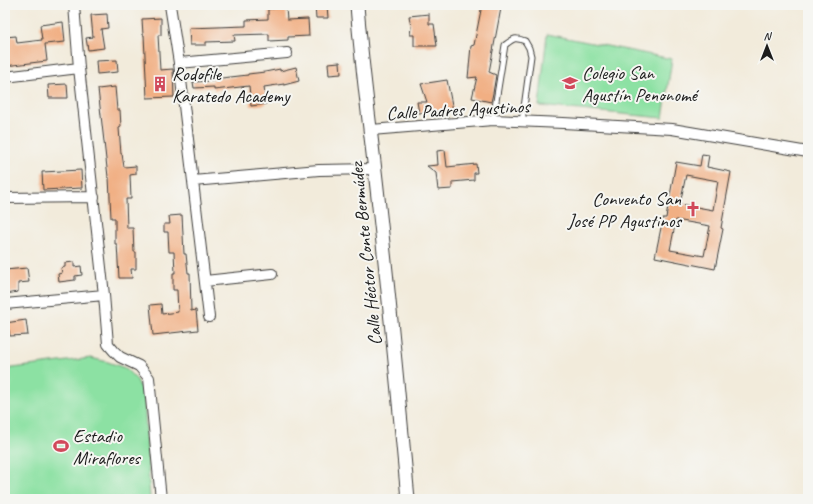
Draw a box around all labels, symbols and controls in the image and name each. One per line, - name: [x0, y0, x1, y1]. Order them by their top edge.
- north arrow: [747, 26, 787, 66]
- text: N: [764, 29, 773, 43]
- place label: Colegio San Agustín Penonomé: [582, 61, 700, 107]
- place label: Rodofile Karatedo Academy: [172, 62, 291, 108]
- school or university icon: Colegio San Agustín Penonomé: [561, 74, 579, 92]
- building icon: Rodofile Karatedo Academy: [151, 75, 169, 93]
- street label: Calle Padres Agustinos: [386, 94, 533, 126]
- street label: Calle Héctor Conte Bermúdez: [344, 159, 388, 347]
- place label: Convento San José PP Agustinos: [567, 187, 683, 233]
- church icon: Convento San José PP Agustinos: [684, 200, 702, 218]
- place label: Estadio Miraflores: [73, 424, 141, 470]
- sports icon: Estadio Miraflores: [52, 437, 70, 455]

